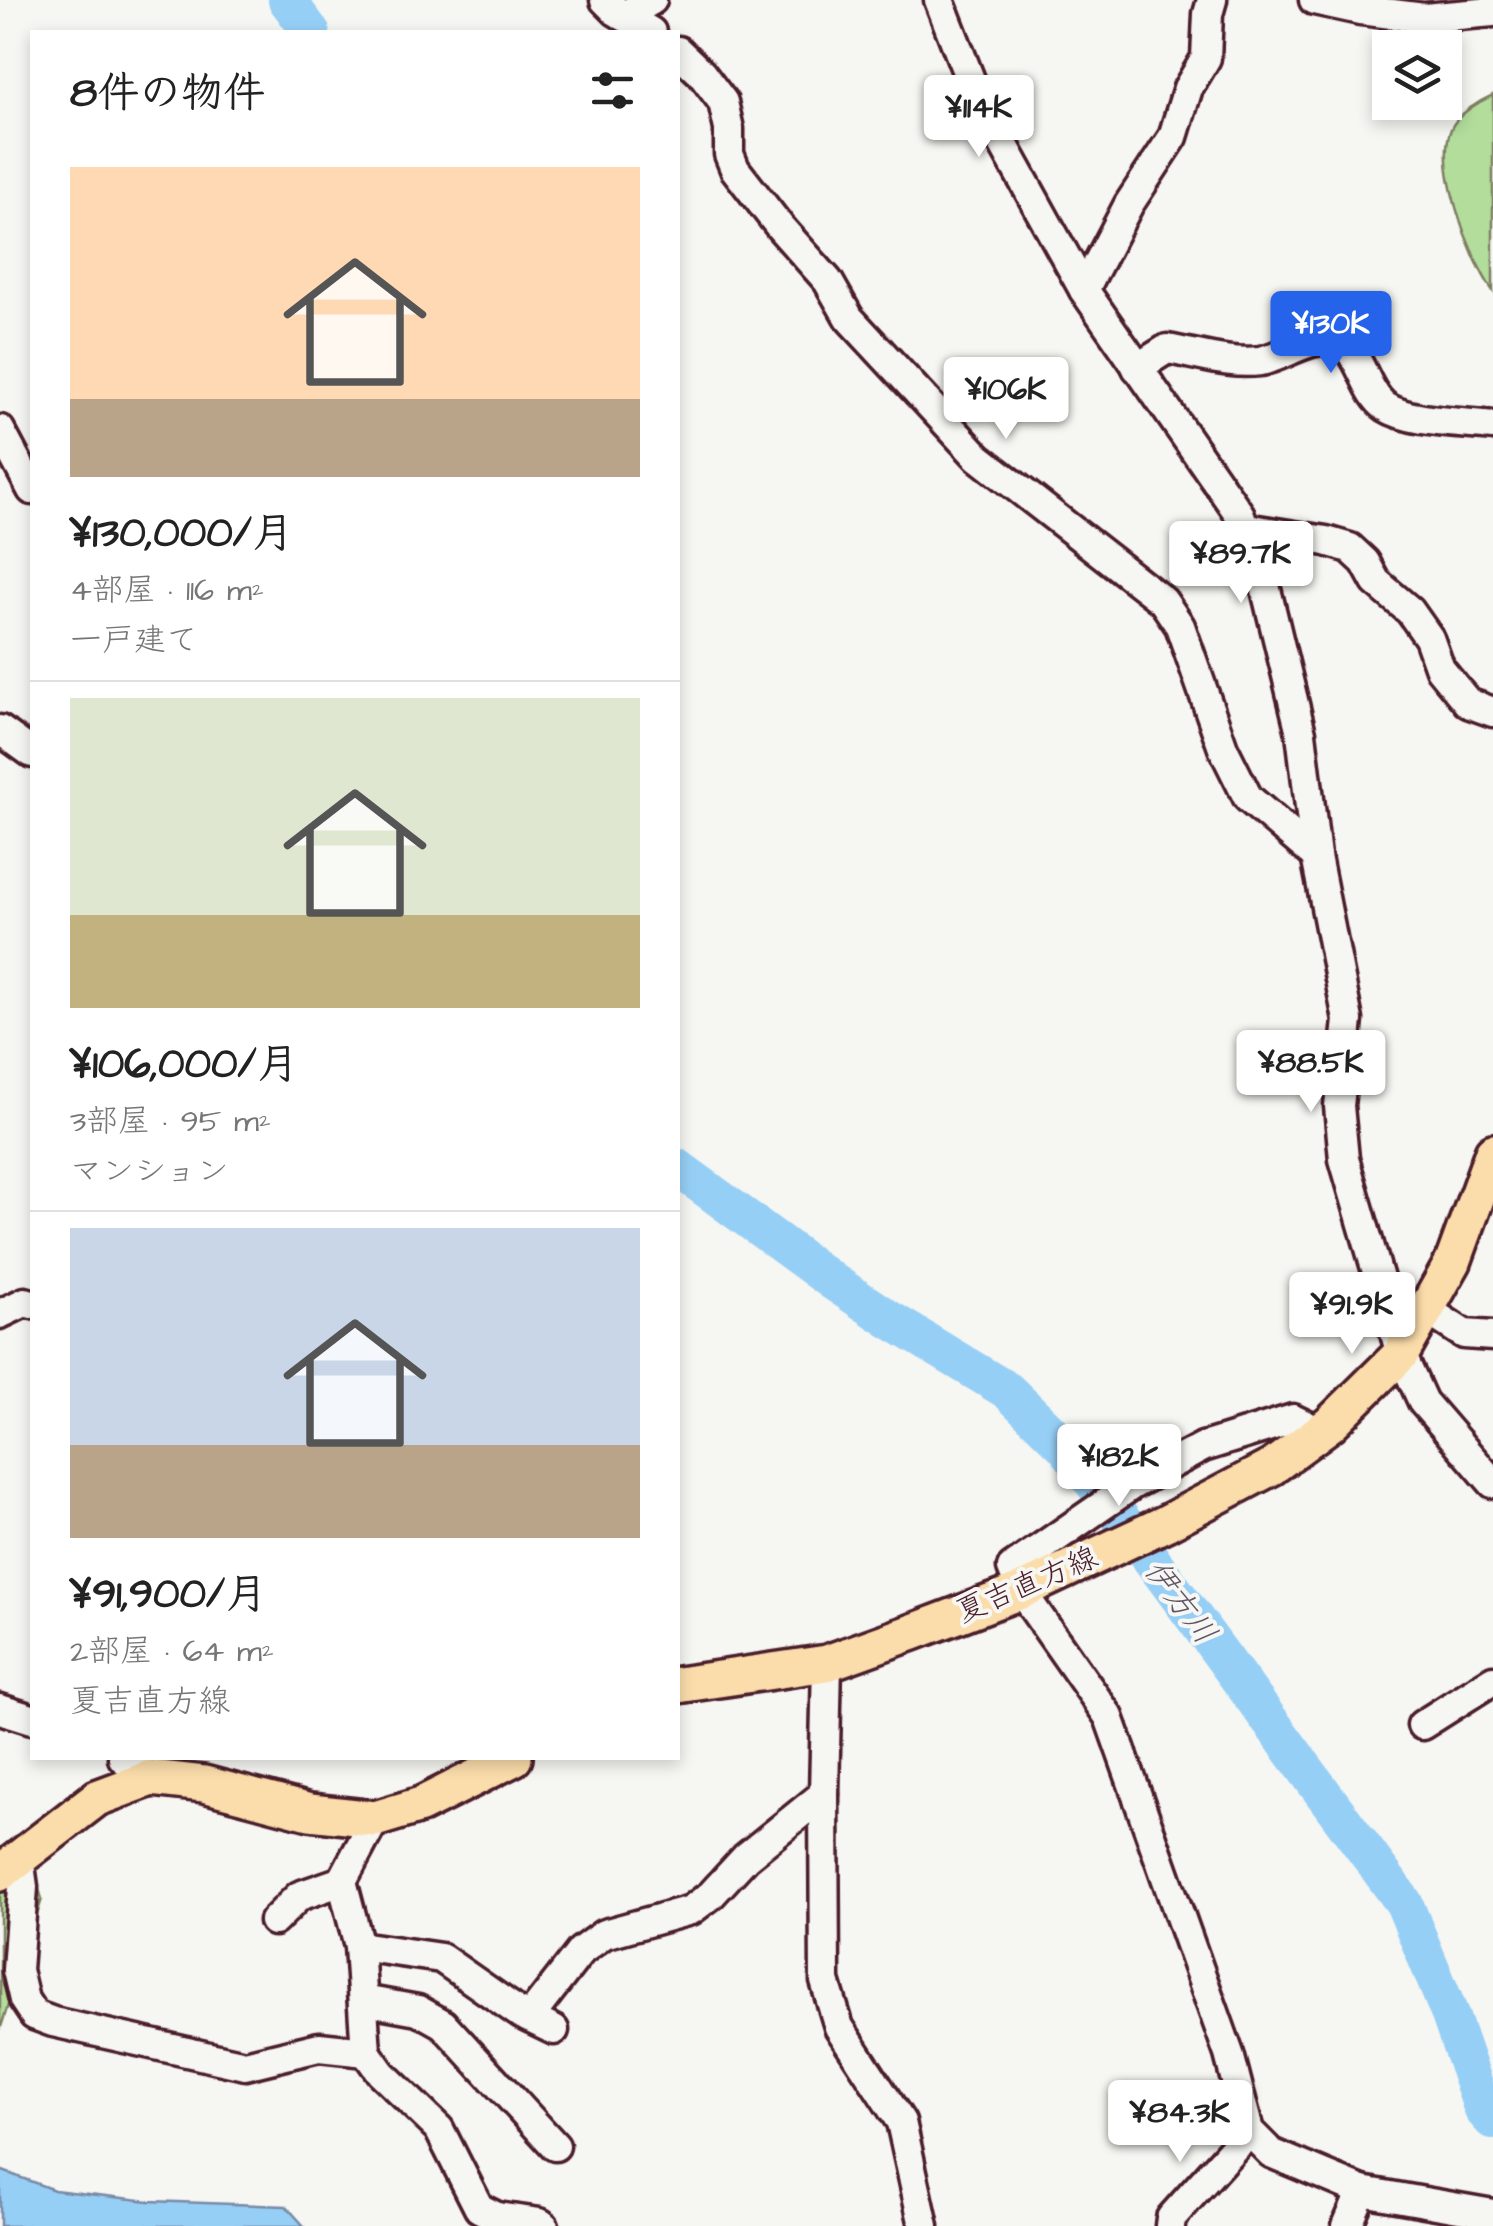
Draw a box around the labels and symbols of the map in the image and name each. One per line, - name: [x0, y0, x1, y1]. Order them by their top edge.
- pin: ¥114K: [909, 75, 1049, 160]
- pin: ¥130K: [1261, 291, 1401, 376]
- pin: ¥106K: [936, 357, 1076, 442]
- pin: ¥89.7K: [1160, 521, 1322, 606]
- pin: ¥88.5K: [1230, 1030, 1392, 1115]
- pin: ¥91.9K: [1271, 1272, 1433, 1357]
- pin: ¥182K: [1049, 1424, 1189, 1509]
- street label: 夏吉直方線: [950, 1536, 1104, 1634]
- water label: 伊方川: [1133, 1550, 1227, 1654]
- pin: ¥84.3K: [1099, 2080, 1261, 2165]

